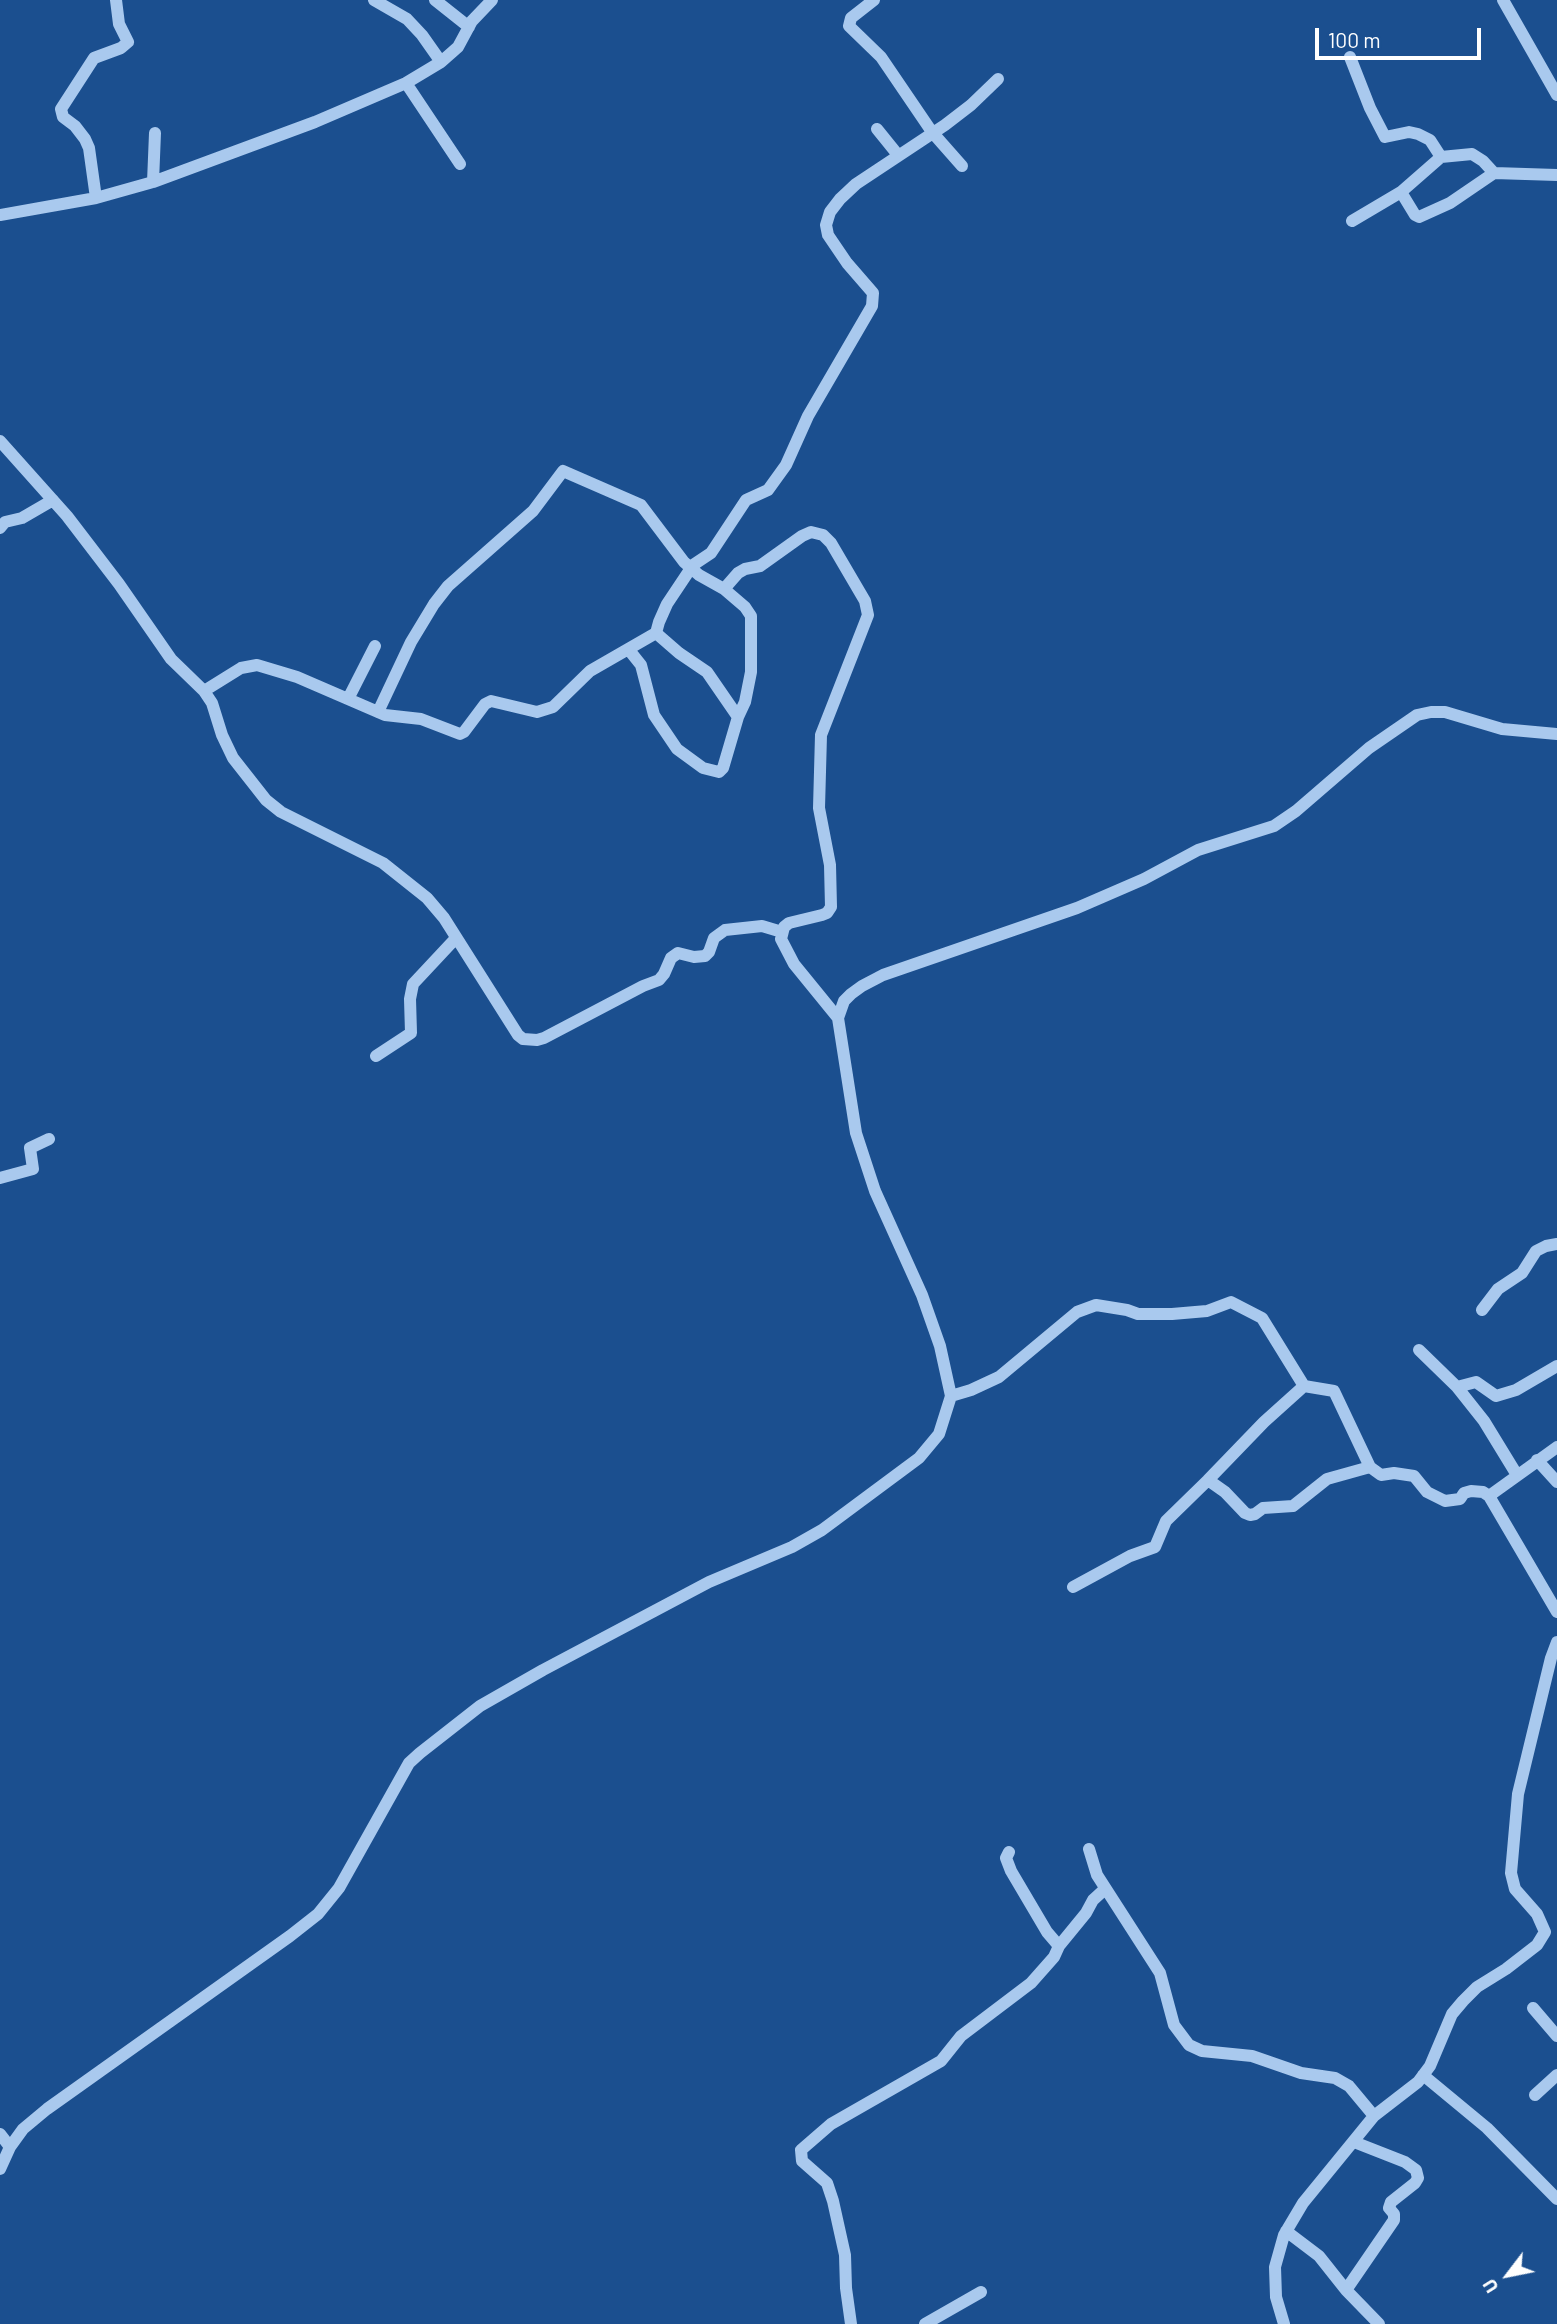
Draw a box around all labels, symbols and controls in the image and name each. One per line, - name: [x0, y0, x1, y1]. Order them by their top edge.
- scale bar: [1319, 14, 1485, 58]
- text: 100 m: [1328, 27, 1381, 52]
- north arrow: [1473, 2240, 1543, 2310]
- text: U: [1477, 2275, 1503, 2298]

